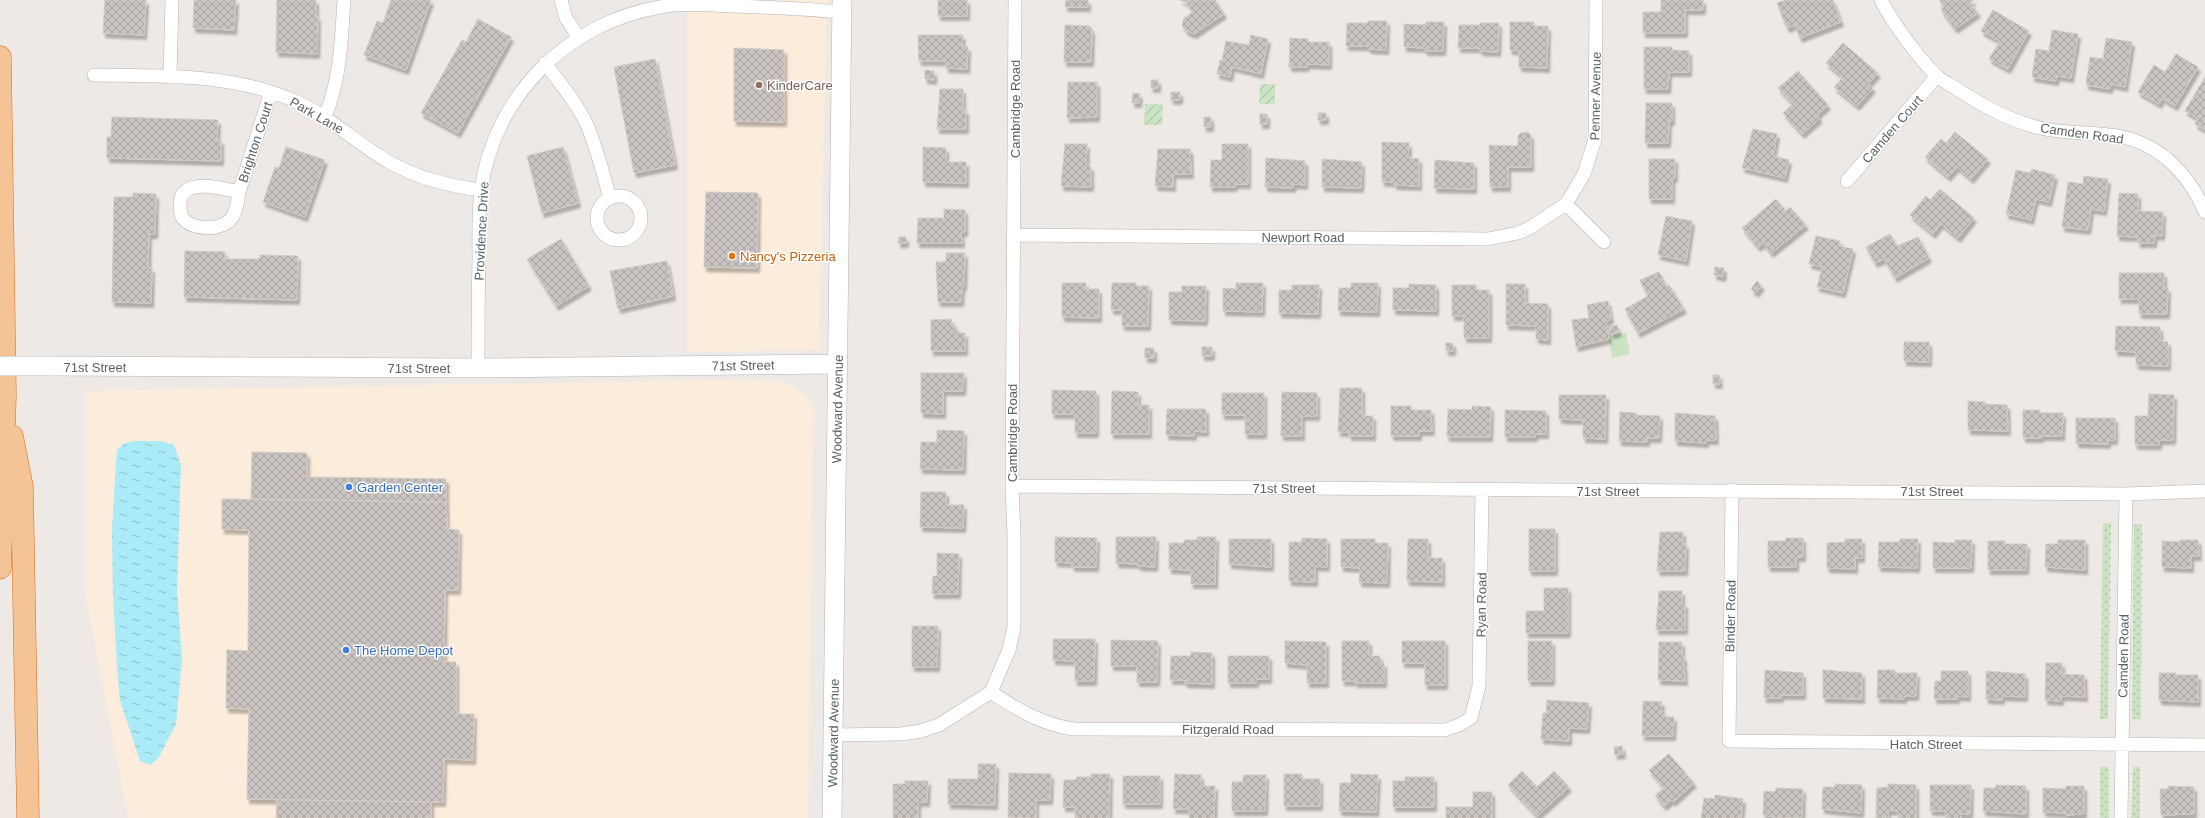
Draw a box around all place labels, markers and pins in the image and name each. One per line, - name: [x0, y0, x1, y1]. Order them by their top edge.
- place label: KinderCare: [767, 78, 833, 93]
- marker: KinderCare: [754, 80, 764, 90]
- place label: Nancy's Pizzeria: [740, 249, 836, 264]
- marker: Nancy's Pizzeria: [727, 251, 737, 261]
- place label: Garden Center: [357, 480, 444, 495]
- marker: Garden Center: [344, 482, 354, 492]
- place label: The Home Depot: [354, 643, 453, 658]
- marker: The Home Depot: [341, 645, 351, 655]

